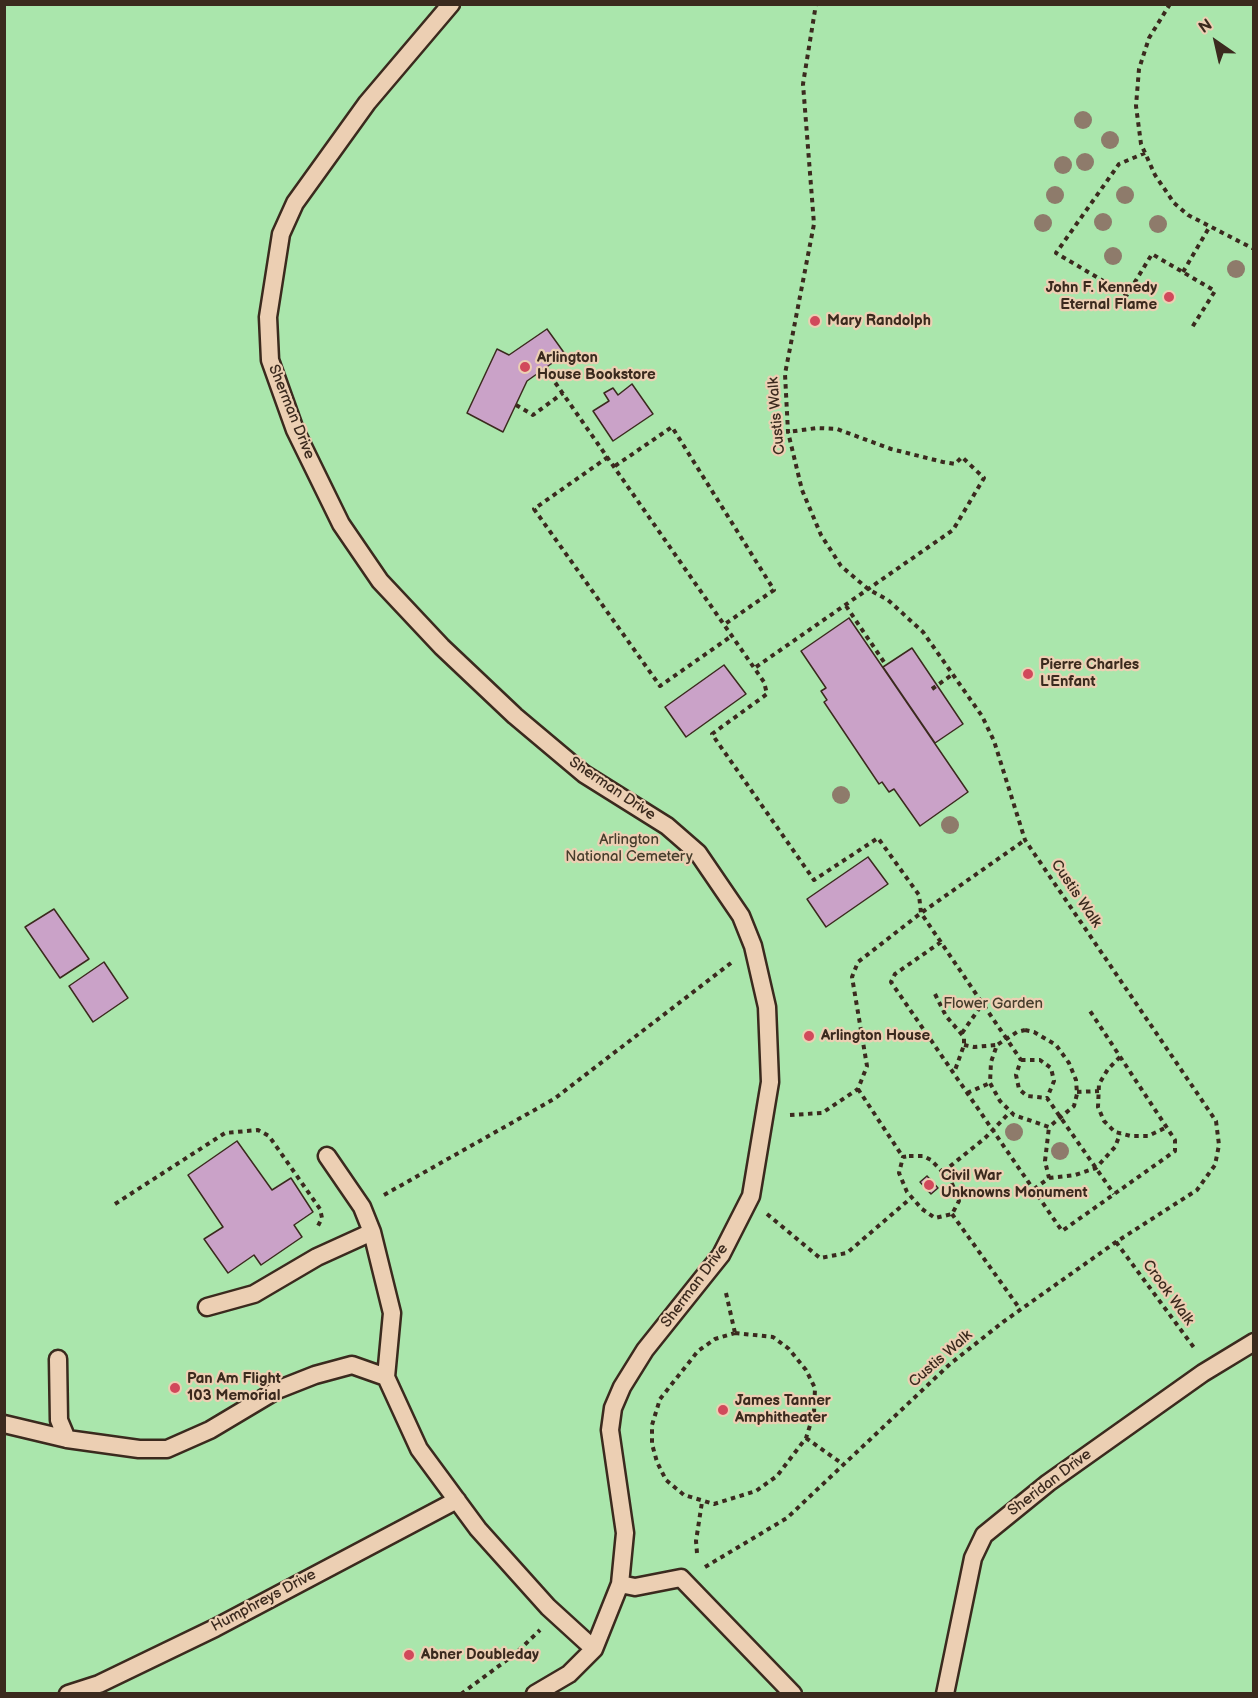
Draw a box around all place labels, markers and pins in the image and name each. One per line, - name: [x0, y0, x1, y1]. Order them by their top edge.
- place label: John F. Kennedy Eternal Flame: [1046, 279, 1157, 314]
- marker: John F. Kennedy Eternal Flame: [1162, 290, 1176, 304]
- place label: Mary Randolph: [827, 312, 931, 330]
- marker: Mary Randolph: [808, 314, 822, 328]
- place label: Arlington House Bookstore: [537, 349, 656, 384]
- marker: Arlington House Bookstore: [518, 360, 532, 374]
- place label: Pierre Charles L'Enfant: [1040, 656, 1139, 691]
- marker: Pierre Charles L'Enfant: [1021, 667, 1035, 681]
- place label: Arlington House: [821, 1027, 930, 1045]
- marker: Arlington House: [802, 1029, 816, 1043]
- place label: Civil War Unknowns Monument: [941, 1167, 1087, 1202]
- marker: Civil War Unknowns Monument: [922, 1178, 936, 1192]
- place label: Pan Am Flight 103 Memorial: [187, 1370, 281, 1405]
- marker: Pan Am Flight 103 Memorial: [168, 1381, 182, 1395]
- place label: James Tanner Amphitheater: [735, 1392, 831, 1427]
- marker: James Tanner Amphitheater: [716, 1403, 730, 1417]
- place label: Abner Doubleday: [421, 1646, 539, 1664]
- marker: Abner Doubleday: [402, 1648, 416, 1662]

